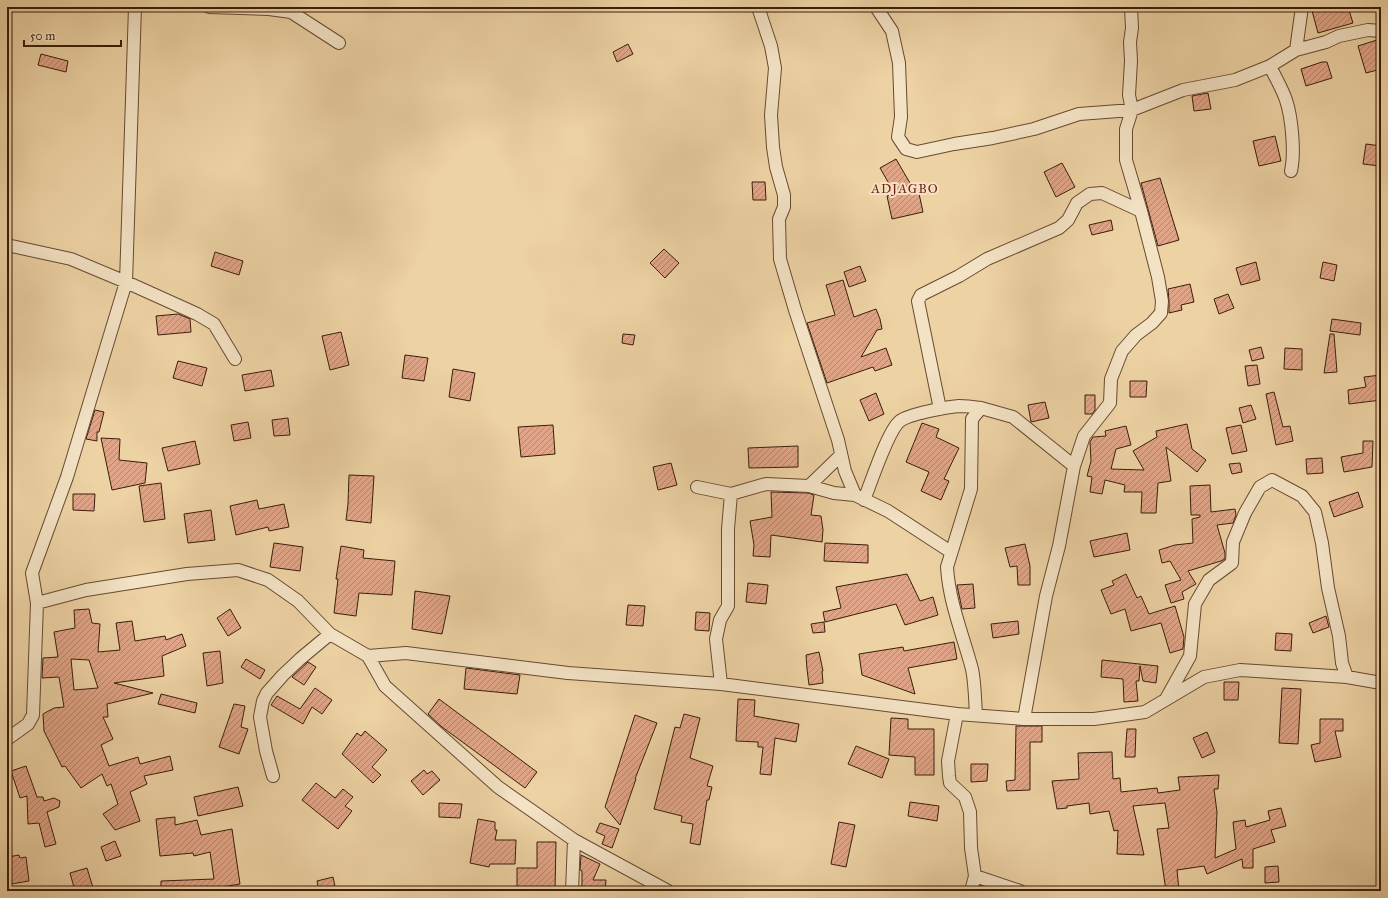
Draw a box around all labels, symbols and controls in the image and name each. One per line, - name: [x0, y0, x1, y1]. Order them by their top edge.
- scale bar: [24, 22, 121, 48]
- text: 50 m: [30, 29, 55, 43]
- district label: ADJAGBO: [870, 181, 939, 197]

